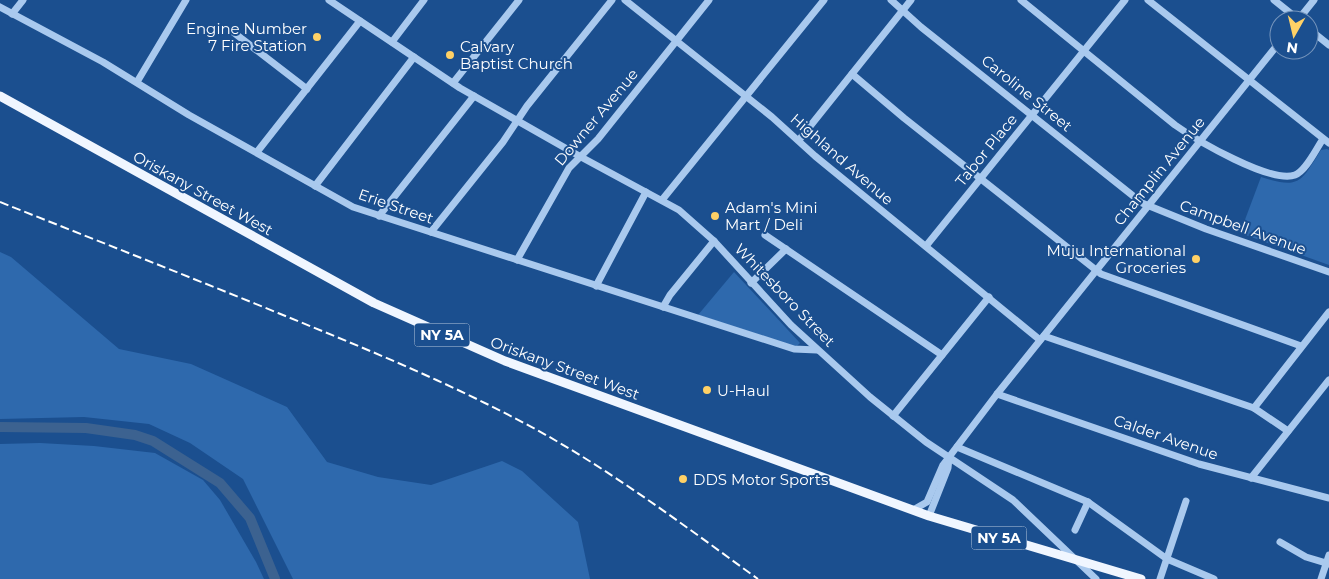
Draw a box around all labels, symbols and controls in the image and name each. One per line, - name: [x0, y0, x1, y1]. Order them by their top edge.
- north arrow: [1269, 10, 1319, 60]
- place label: Engine Number 7 Fire Station: [186, 19, 307, 55]
- marker: Engine Number 7 Fire Station: [311, 31, 323, 43]
- place label: Calvary Baptist Church: [460, 37, 573, 73]
- text: N: [1285, 38, 1299, 58]
- marker: Calvary Baptist Church: [444, 49, 456, 61]
- street label: Caroline Street: [978, 51, 1076, 135]
- street label: Downer Avenue: [550, 65, 642, 169]
- street label: Highland Avenue: [787, 109, 897, 209]
- street label: Tabor Place: [951, 110, 1021, 190]
- street label: Champlin Avenue: [1109, 113, 1209, 229]
- street label: Oriskany Street West: [130, 147, 276, 239]
- street label: Erie Street: [356, 184, 436, 228]
- street label: Campbell Avenue: [1177, 195, 1309, 259]
- place label: Adam's Mini Mart / Deli: [725, 198, 817, 234]
- marker: Adam's Mini Mart / Deli: [709, 210, 721, 222]
- street label: Whitesboro Street: [731, 239, 839, 351]
- place label: Muju International Groceries: [1046, 241, 1186, 277]
- marker: Muju International Groceries: [1190, 253, 1202, 265]
- road number: NY 5A: [414, 324, 470, 346]
- street label: Oriskany Street West: [488, 332, 642, 404]
- place label: U-Haul: [717, 381, 770, 400]
- marker: U-Haul: [701, 384, 713, 396]
- street label: Calder Avenue: [1111, 410, 1221, 464]
- place label: DDS Motor Sports: [693, 470, 828, 489]
- marker: DDS Motor Sports: [677, 473, 689, 485]
- road number: NY 5A: [972, 526, 1026, 550]

